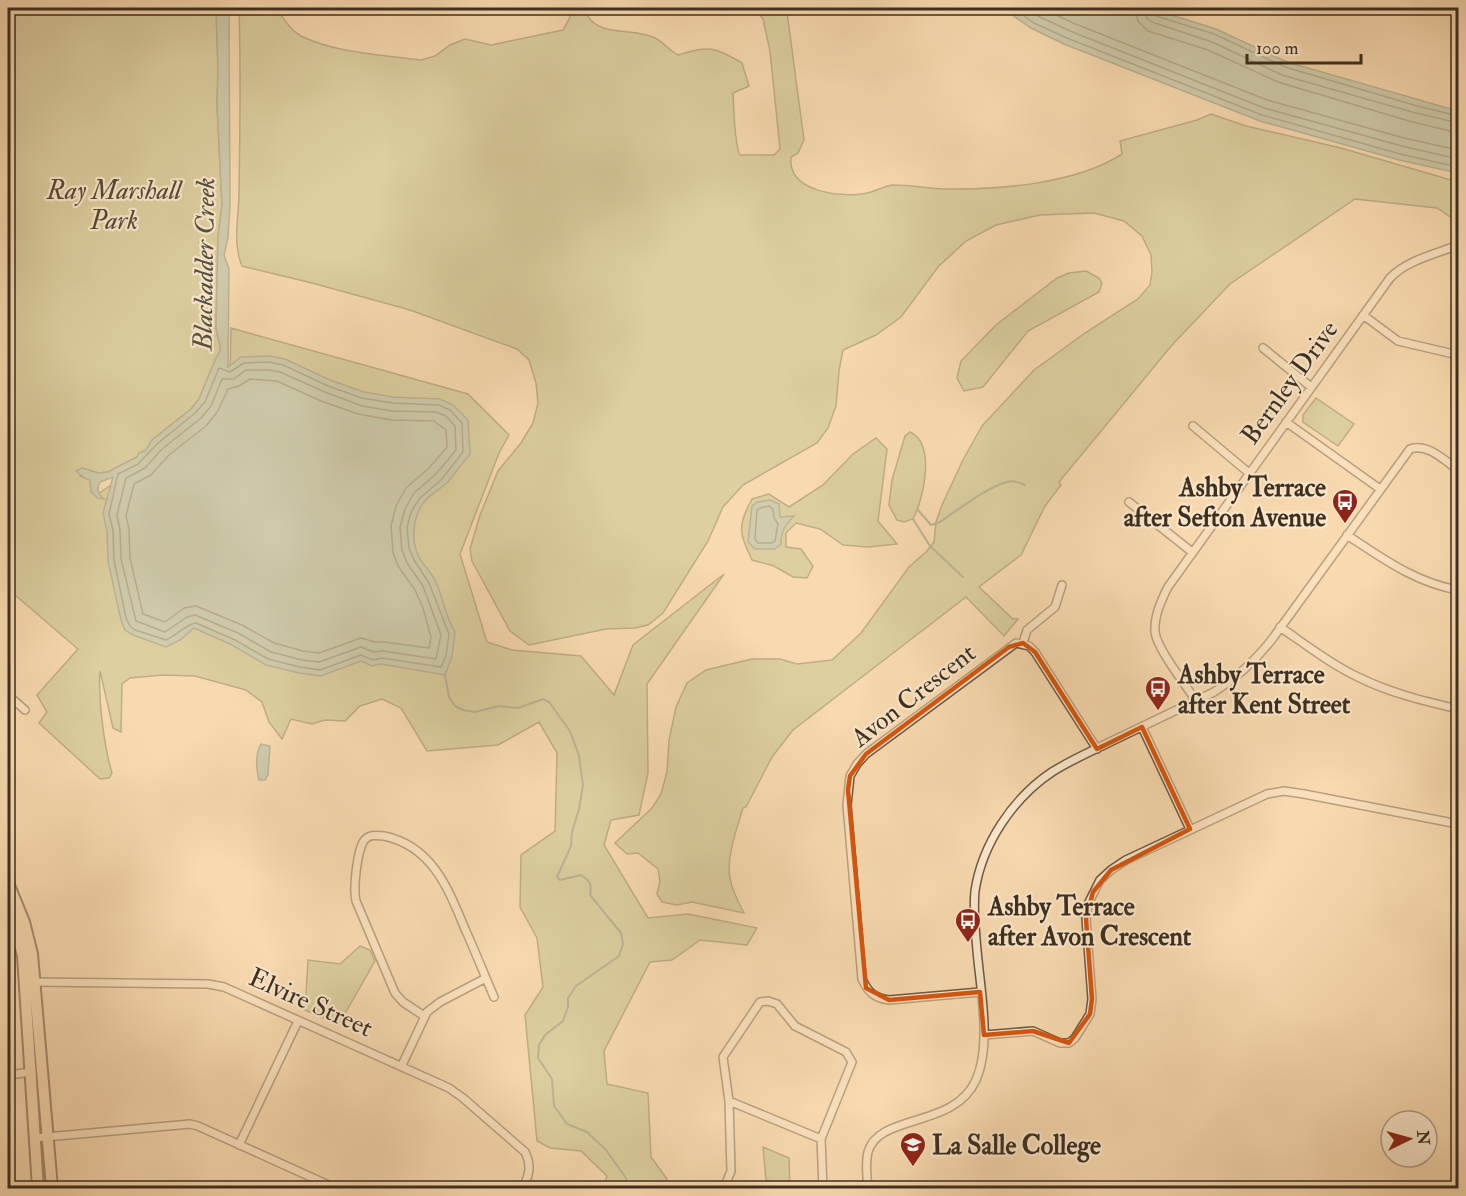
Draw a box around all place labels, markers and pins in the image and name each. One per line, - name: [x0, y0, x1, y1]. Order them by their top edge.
- place label: Ashby Terrace after Sefton Avenue: [1124, 472, 1326, 534]
- bus stop icon: Ashby Terrace after Sefton Avenue: [1330, 487, 1360, 525]
- place label: Ashby Terrace after Kent Street: [1177, 659, 1351, 721]
- bus stop icon: Ashby Terrace after Kent Street: [1143, 674, 1173, 712]
- place label: Ashby Terrace after Avon Crescent: [987, 891, 1192, 953]
- bus stop icon: Ashby Terrace after Avon Crescent: [953, 906, 983, 944]
- school or university icon: La Salle College: [898, 1130, 928, 1168]
- place label: La Salle College: [932, 1130, 1101, 1163]

